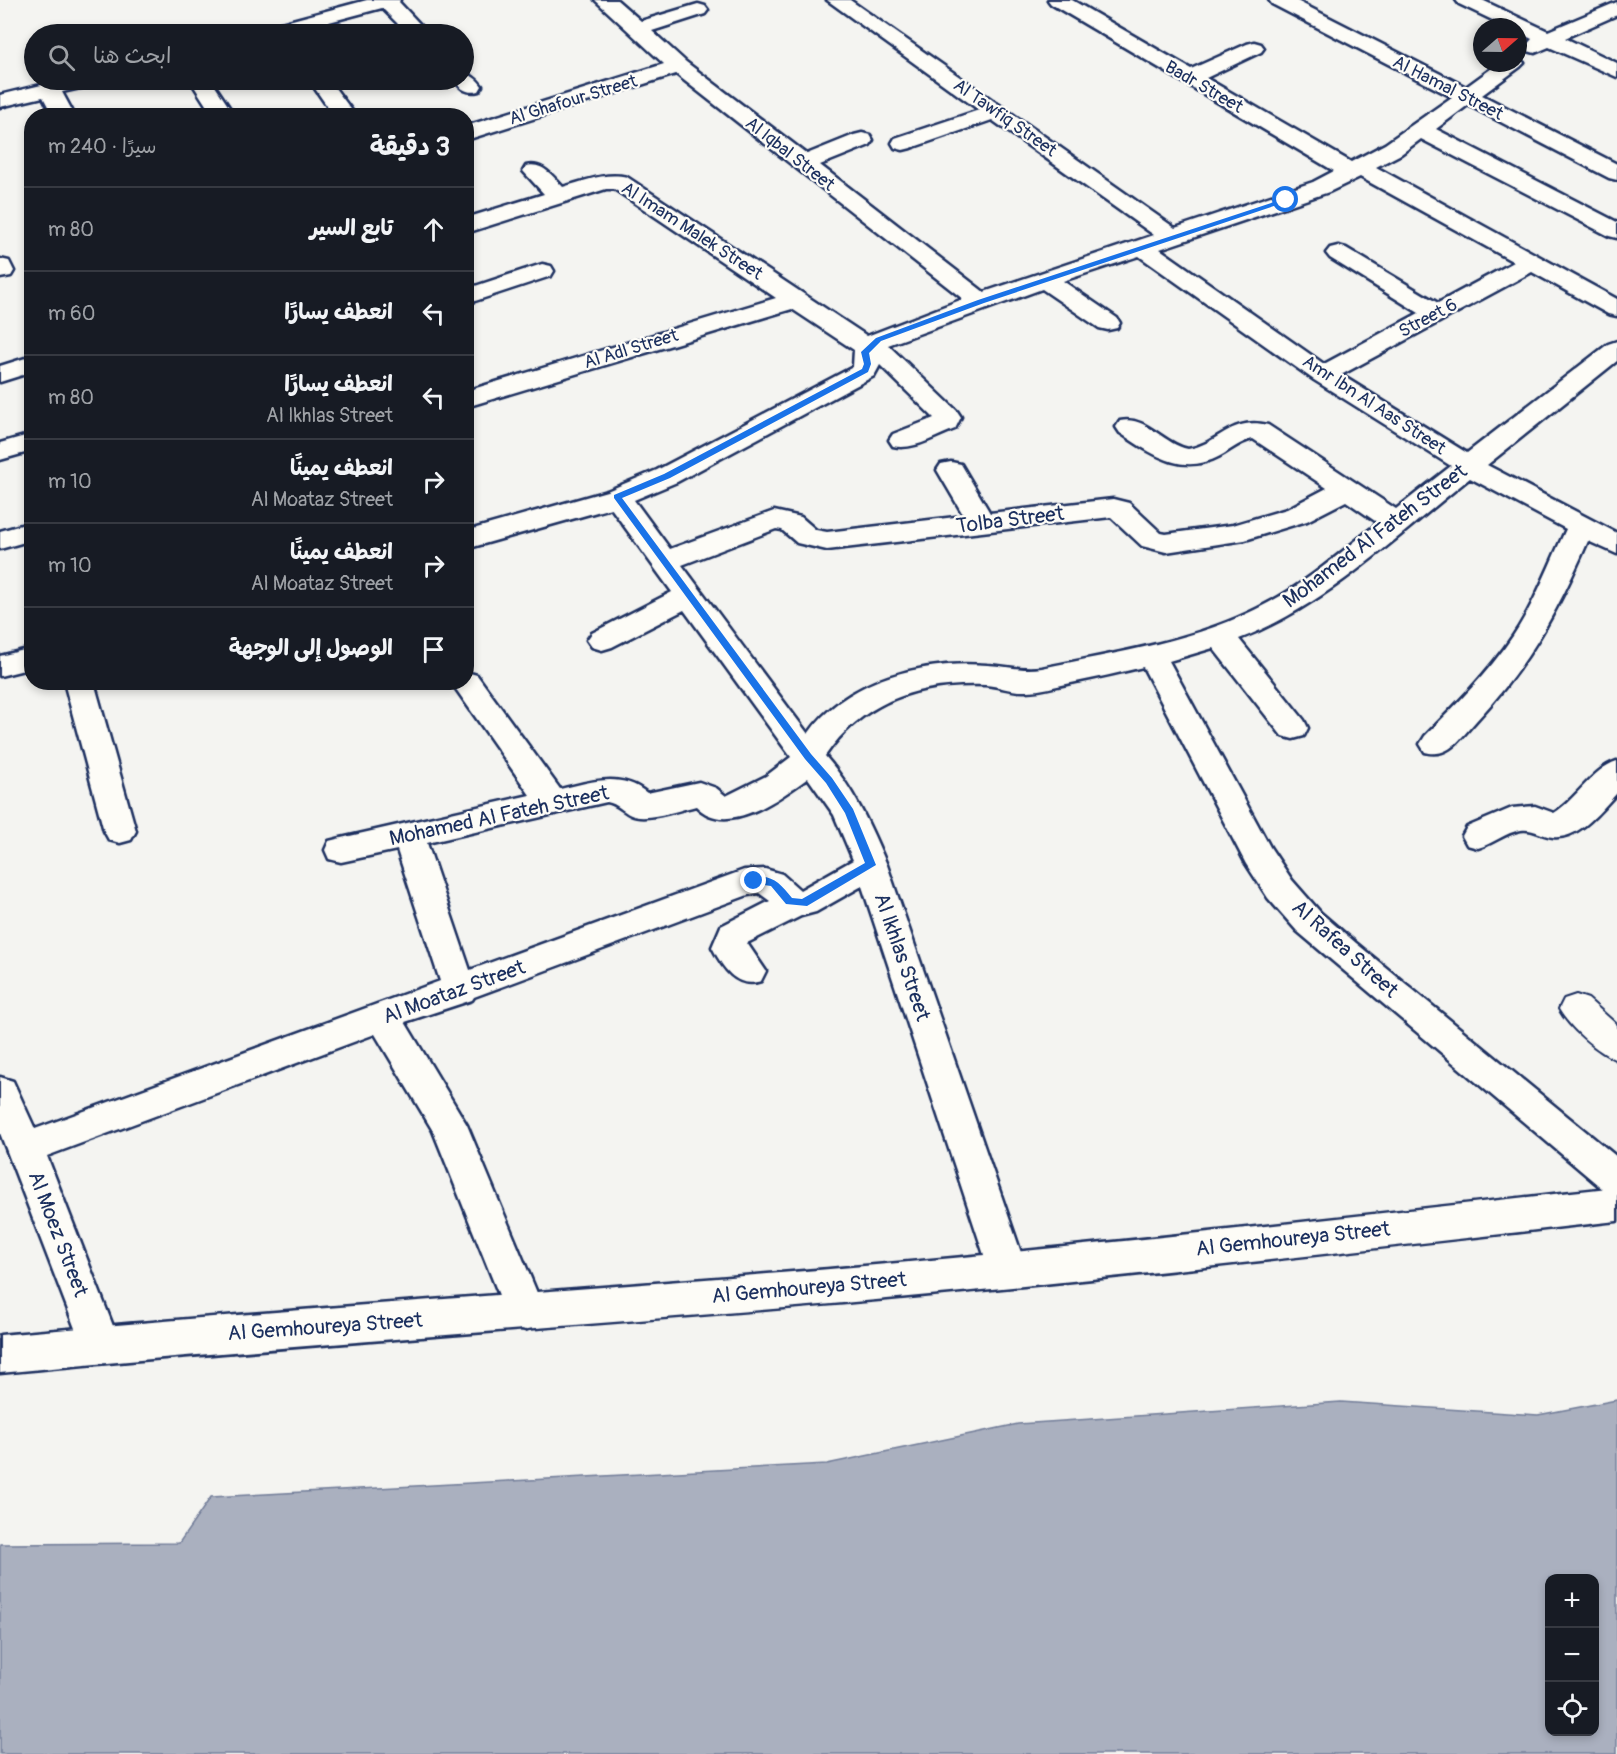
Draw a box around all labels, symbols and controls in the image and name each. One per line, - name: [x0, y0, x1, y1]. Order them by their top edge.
- north arrow: [1473, 18, 1527, 72]
- search box: [24, 24, 474, 90]
- icon: search: [45, 41, 78, 74]
- text: ابحث هنا: [93, 42, 171, 70]
- street label: Al Hamal Street: [1389, 50, 1508, 126]
- street label: Badr Street: [1161, 55, 1248, 119]
- street label: Al Ghafour Street: [506, 69, 641, 130]
- street label: Al Tawfiq Street: [949, 74, 1062, 163]
- street label: Al Iqbal Street: [741, 112, 840, 197]
- text: 3 دقيقة: [370, 131, 450, 163]
- text: سيرًا · 240 m: [48, 134, 157, 159]
- street label: Al Imam Malek Street: [617, 177, 768, 286]
- route start: [1272, 186, 1298, 212]
- icon: ahead: [417, 213, 450, 246]
- text: تابع السير: [310, 214, 393, 242]
- text: 80 m: [48, 217, 94, 242]
- street label: Street 6: [1395, 293, 1461, 343]
- icon: left: [417, 297, 450, 330]
- text: انعطف يسارًا: [284, 298, 393, 326]
- text: 60 m: [48, 301, 95, 326]
- street label: Al Adl Street: [581, 324, 682, 374]
- street label: Amr Ibn Al Aas Street: [1298, 350, 1451, 460]
- text: انعطف يسارًا: [284, 370, 393, 398]
- icon: left: [417, 381, 450, 414]
- text: 80 m: [48, 385, 94, 410]
- text: Al Ikhlas Street: [266, 403, 393, 428]
- text: انعطف يمينًا: [290, 454, 393, 482]
- street label: Mohamed Al Fateh Street: [1278, 458, 1473, 614]
- icon: right: [417, 465, 450, 498]
- text: 10 m: [48, 469, 92, 494]
- text: Al Moataz Street: [251, 487, 393, 512]
- street label: Tolba Street: [954, 500, 1066, 540]
- text: انعطف يمينًا: [290, 538, 393, 566]
- icon: right: [417, 549, 450, 582]
- text: 10 m: [48, 553, 92, 578]
- text: Al Moataz Street: [251, 571, 393, 596]
- icon: arrive: [417, 633, 450, 666]
- text: الوصول إلى الوجهة: [229, 634, 393, 662]
- street label: Mohamed Al Fateh Street: [387, 779, 612, 852]
- route end: [740, 867, 766, 893]
- street label: Al Ikhlas Street: [868, 890, 937, 1025]
- street label: Al Rafea Street: [1286, 894, 1404, 1004]
- street label: Al Moataz Street: [379, 954, 529, 1030]
- street label: Al Moez Street: [22, 1167, 95, 1301]
- street label: Al Gemhoureya Street: [1194, 1215, 1392, 1263]
- street label: Al Gemhoureya Street: [711, 1266, 908, 1310]
- street label: Al Gemhoureya Street: [227, 1307, 424, 1347]
- map controls: [1545, 1574, 1599, 1736]
- button: +: [1545, 1574, 1599, 1628]
- button: −: [1545, 1628, 1599, 1682]
- button: locate: [1545, 1682, 1599, 1736]

